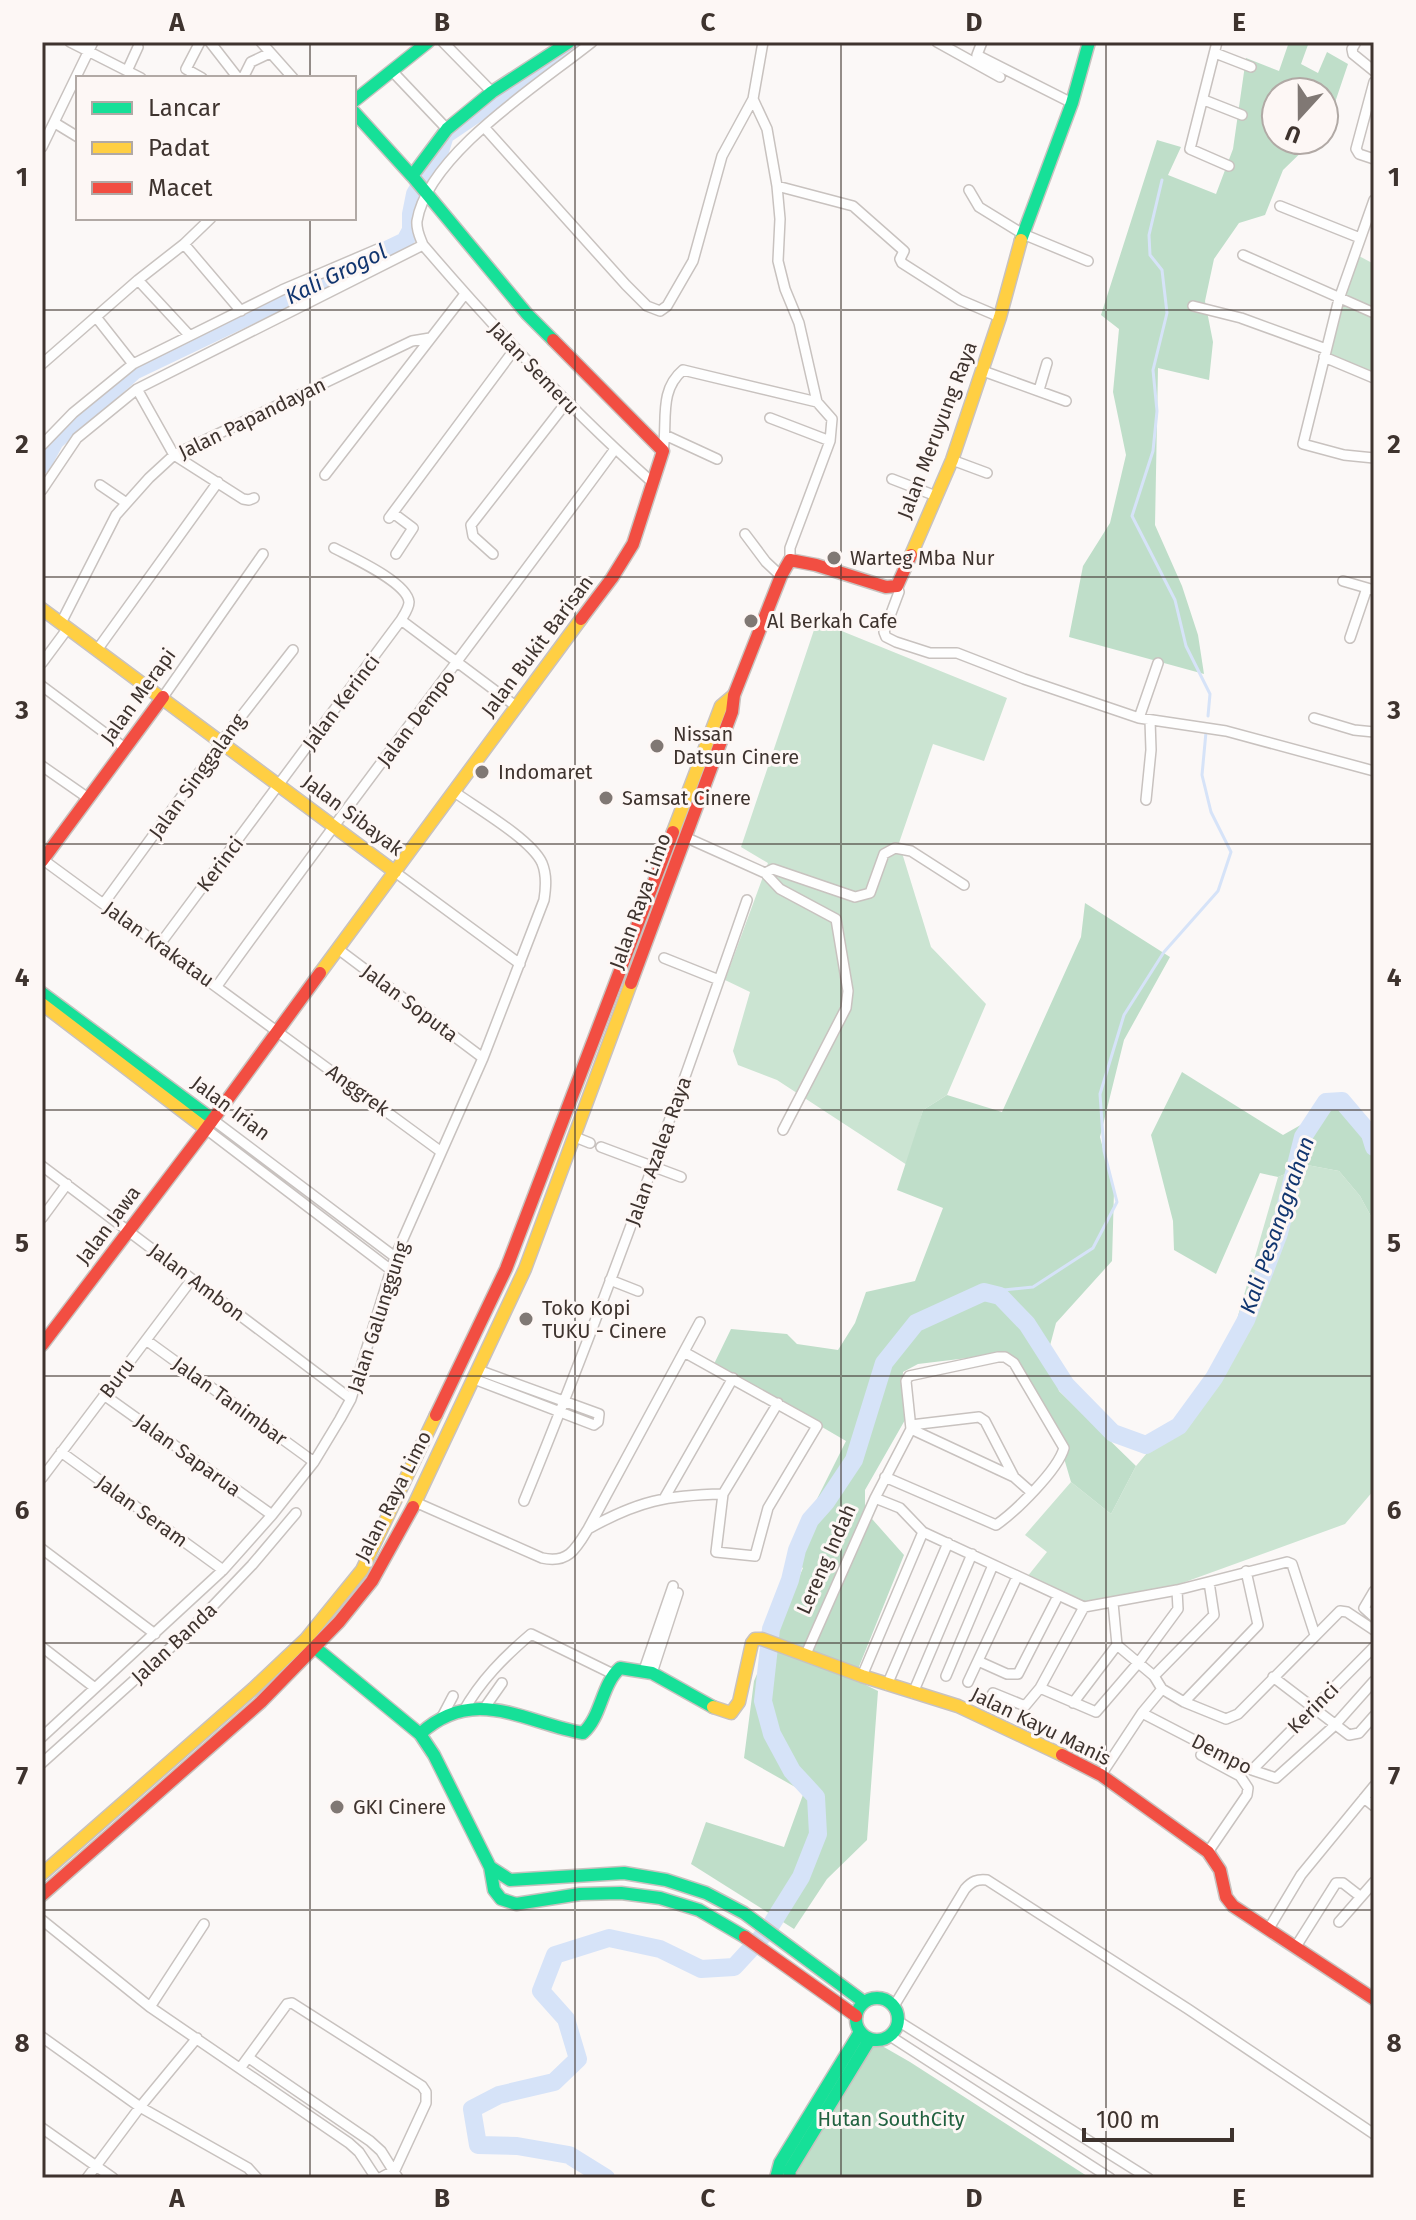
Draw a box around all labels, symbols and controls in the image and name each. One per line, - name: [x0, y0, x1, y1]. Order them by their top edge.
- text: A: [168, 7, 185, 38]
- text: B: [434, 7, 450, 38]
- text: C: [701, 7, 716, 38]
- text: D: [966, 7, 983, 38]
- text: E: [1232, 7, 1246, 38]
- legend: [76, 76, 356, 220]
- north arrow: [1260, 76, 1340, 156]
- text: Lancar: [148, 94, 221, 122]
- text: U: [1281, 119, 1305, 149]
- text: Padat: [148, 134, 210, 162]
- text: 1: [16, 162, 28, 193]
- text: 1: [1388, 162, 1400, 193]
- text: Macet: [148, 174, 213, 202]
- water label: Kali Grogol: [281, 238, 391, 310]
- street label: Jalan Semeru: [484, 317, 584, 419]
- street label: Jalan Meruyung Raya: [892, 338, 982, 522]
- street label: Jalan Papandayan: [174, 372, 330, 464]
- text: 2: [15, 429, 29, 460]
- text: 2: [1387, 429, 1401, 460]
- place label: Warteg Mba Nur: [850, 546, 995, 570]
- marker: Warteg Mba Nur: [825, 549, 843, 567]
- street label: Jalan Bukit Barisan: [476, 571, 598, 721]
- place label: Al Berkah Cafe: [767, 609, 898, 633]
- marker: Al Berkah Cafe: [742, 612, 760, 630]
- street label: Jalan Merapi: [95, 644, 181, 748]
- street label: Jalan Kerinci: [297, 650, 385, 754]
- street label: Jalan Dempo: [372, 665, 460, 771]
- text: 3: [14, 695, 29, 726]
- text: 3: [1386, 695, 1401, 726]
- street label: Jalan Singgalang: [144, 708, 251, 843]
- place label: Nissan Datsun Cinere: [673, 722, 799, 769]
- marker: Nissan Datsun Cinere: [648, 737, 666, 755]
- place label: Indomaret: [498, 760, 593, 784]
- marker: Indomaret: [473, 763, 491, 781]
- street label: Jalan Sibayak: [298, 769, 409, 861]
- place label: Samsat Cinere: [622, 786, 751, 810]
- marker: Samsat Cinere: [597, 789, 615, 807]
- street label: Jalan Raya Limo: [604, 830, 676, 972]
- street label: Kerinci: [192, 832, 248, 896]
- street label: Jalan Krakatau: [99, 896, 219, 992]
- street label: Jalan Soputa: [357, 959, 463, 1047]
- text: 4: [15, 962, 30, 993]
- text: 4: [1387, 962, 1402, 993]
- street label: Anggrek: [322, 1059, 395, 1121]
- street label: Jalan Irian: [187, 1071, 275, 1145]
- street label: Jalan Azalea Raya: [620, 1073, 696, 1229]
- water label: Kali Pesanggrahan: [1234, 1133, 1320, 1317]
- street label: Jalan Jawa: [71, 1181, 145, 1269]
- text: 5: [15, 1228, 29, 1259]
- text: 5: [1387, 1228, 1401, 1259]
- street label: Jalan Ambon: [144, 1238, 250, 1326]
- street label: Jalan Galunggung: [342, 1238, 414, 1396]
- place label: Toko Kopi TUKU - Cinere: [542, 1296, 667, 1343]
- marker: Toko Kopi TUKU - Cinere: [517, 1310, 535, 1328]
- street label: Jalan Tanimbar: [168, 1351, 292, 1451]
- street label: Buru: [94, 1354, 140, 1402]
- street label: Jalan Saparua: [130, 1409, 246, 1501]
- street label: Jalan Raya Limo: [350, 1427, 436, 1565]
- street label: Jalan Seram: [92, 1470, 192, 1552]
- text: 6: [15, 1495, 30, 1526]
- text: 6: [1387, 1495, 1402, 1526]
- street label: Lereng Indah: [791, 1500, 861, 1618]
- street label: Jalan Banda: [126, 1597, 222, 1689]
- street label: Kerinci: [1282, 1677, 1344, 1739]
- street label: Jalan Kayu Manis: [967, 1682, 1115, 1770]
- street label: Dempo: [1188, 1729, 1256, 1779]
- text: 7: [16, 1761, 28, 1792]
- text: 7: [1388, 1761, 1400, 1792]
- place label: GKI Cinere: [353, 1795, 446, 1819]
- marker: GKI Cinere: [328, 1798, 346, 1816]
- text: 8: [14, 2028, 30, 2059]
- text: 8: [1386, 2028, 1402, 2059]
- scale bar: [1084, 2092, 1232, 2142]
- text: 100 m: [1096, 2106, 1160, 2134]
- park label: Hutan SouthCity: [817, 2107, 965, 2131]
- text: A: [168, 2183, 185, 2214]
- text: B: [434, 2183, 450, 2214]
- text: C: [701, 2183, 716, 2214]
- text: D: [966, 2183, 983, 2214]
- text: E: [1232, 2183, 1246, 2214]

